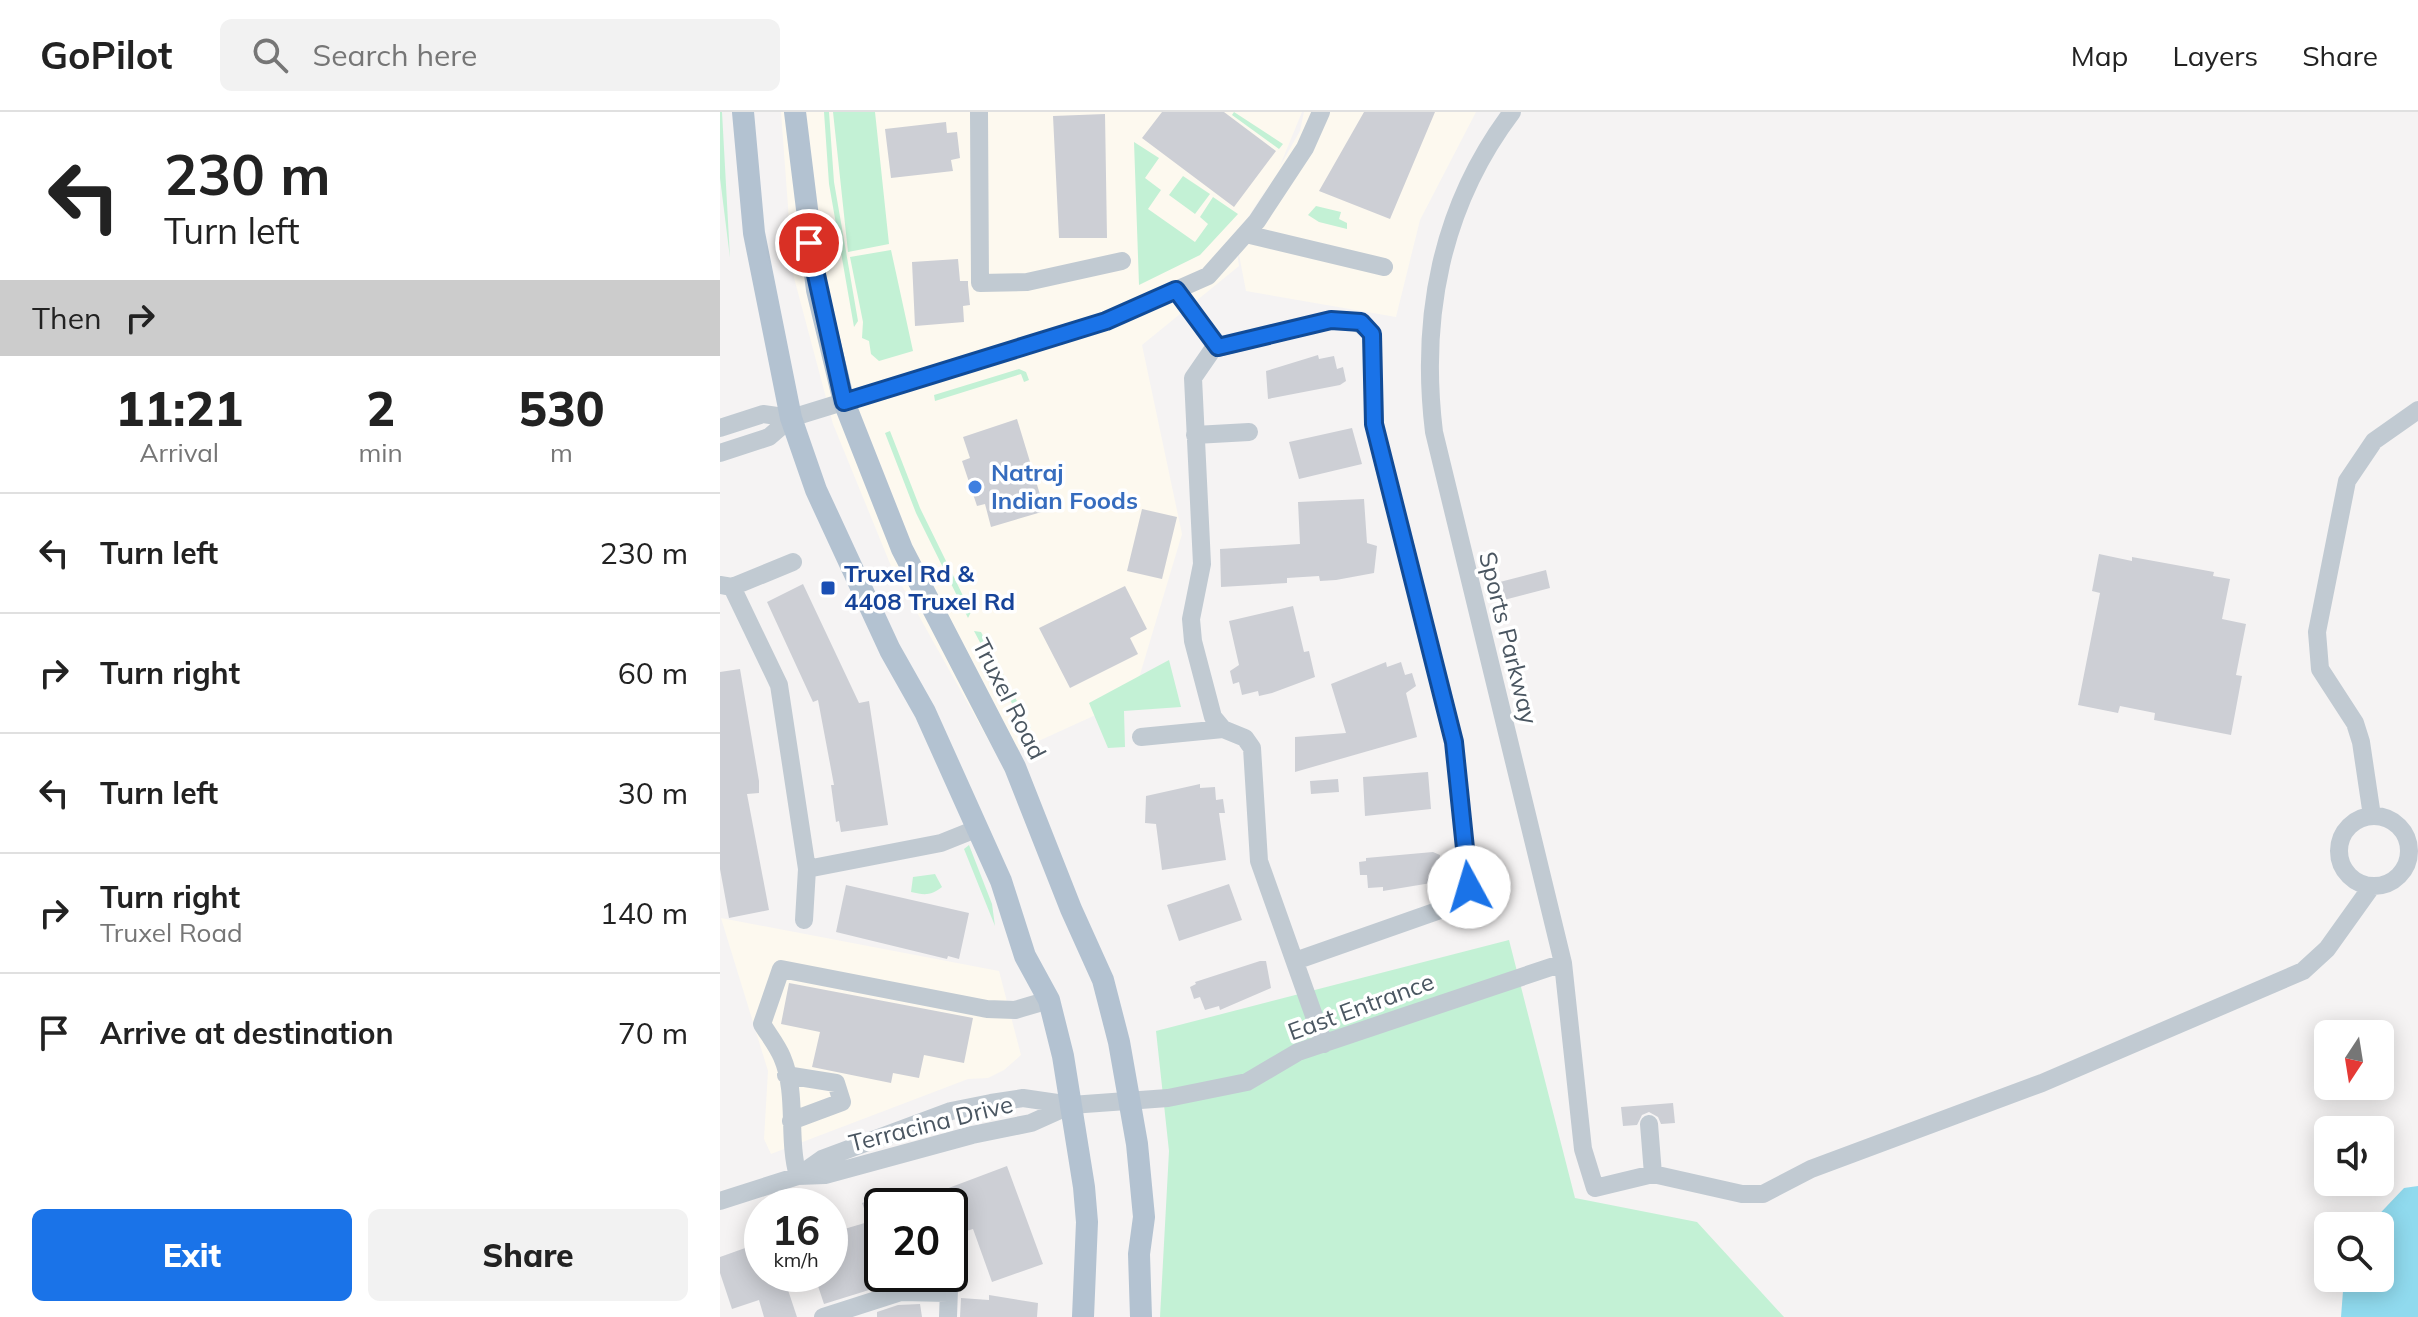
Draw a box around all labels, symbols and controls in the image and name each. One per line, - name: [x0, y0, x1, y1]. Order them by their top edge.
- search box: [220, 19, 780, 91]
- text: GoPilot: [40, 31, 172, 79]
- icon: search: [248, 33, 292, 77]
- text: Search here: [312, 36, 477, 74]
- text: Map: [2071, 38, 2128, 73]
- text: Layers: [2172, 38, 2258, 73]
- text: Share: [2302, 38, 2378, 73]
- text: 230 m: [164, 139, 331, 209]
- icon: left: [32, 144, 136, 248]
- text: Turn left: [164, 208, 300, 253]
- pin: [775, 209, 843, 277]
- icon: arrive: [787, 221, 831, 265]
- icon: right: [118, 296, 162, 340]
- text: Then: [32, 299, 102, 337]
- text: 11:21: [115, 378, 243, 438]
- text: 2: [366, 378, 395, 438]
- text: 530: [518, 378, 605, 438]
- text: Arrival: [139, 436, 219, 469]
- text: min: [359, 436, 403, 469]
- text: m: [550, 436, 573, 469]
- place label: Natraj Indian Foods: [991, 457, 1138, 515]
- marker: Natraj Indian Foods: [966, 478, 984, 496]
- icon: left: [32, 531, 76, 575]
- text: Turn left: [100, 534, 218, 572]
- text: 230 m: [600, 534, 688, 572]
- street label: Sports Parkway: [1473, 548, 1545, 727]
- place label: Truxel Rd & 4408 Truxel Rd: [844, 558, 1015, 616]
- marker: Truxel Rd & 4408 Truxel Rd: [819, 579, 837, 597]
- street label: Truxel Road: [967, 633, 1053, 764]
- icon: right: [32, 651, 76, 695]
- text: Turn right: [100, 654, 240, 692]
- text: 60 m: [618, 654, 688, 692]
- icon: left: [32, 771, 76, 815]
- text: Turn left: [100, 774, 218, 812]
- text: 30 m: [618, 774, 688, 812]
- position arrow: [1427, 845, 1511, 929]
- text: Turn right: [100, 878, 240, 916]
- icon: right: [32, 891, 76, 935]
- text: 140 m: [600, 894, 688, 932]
- text: Truxel Road: [100, 916, 243, 949]
- street label: East Entrance: [1284, 966, 1438, 1046]
- icon: arrive: [32, 1011, 76, 1055]
- text: Arrive at destination: [100, 1014, 394, 1052]
- text: 70 m: [618, 1014, 688, 1052]
- north arrow: [2314, 1020, 2394, 1100]
- map controls: [2314, 1020, 2394, 1292]
- street label: Terracina Drive: [846, 1088, 1016, 1158]
- button: sound: [2314, 1116, 2394, 1196]
- speed limit sign: 20: [864, 1188, 968, 1292]
- text: 16: [772, 1205, 820, 1255]
- button: Exit: [32, 1209, 352, 1301]
- button: Share: [368, 1209, 688, 1301]
- button: search: [2314, 1212, 2394, 1292]
- text: km/h: [773, 1247, 819, 1272]

